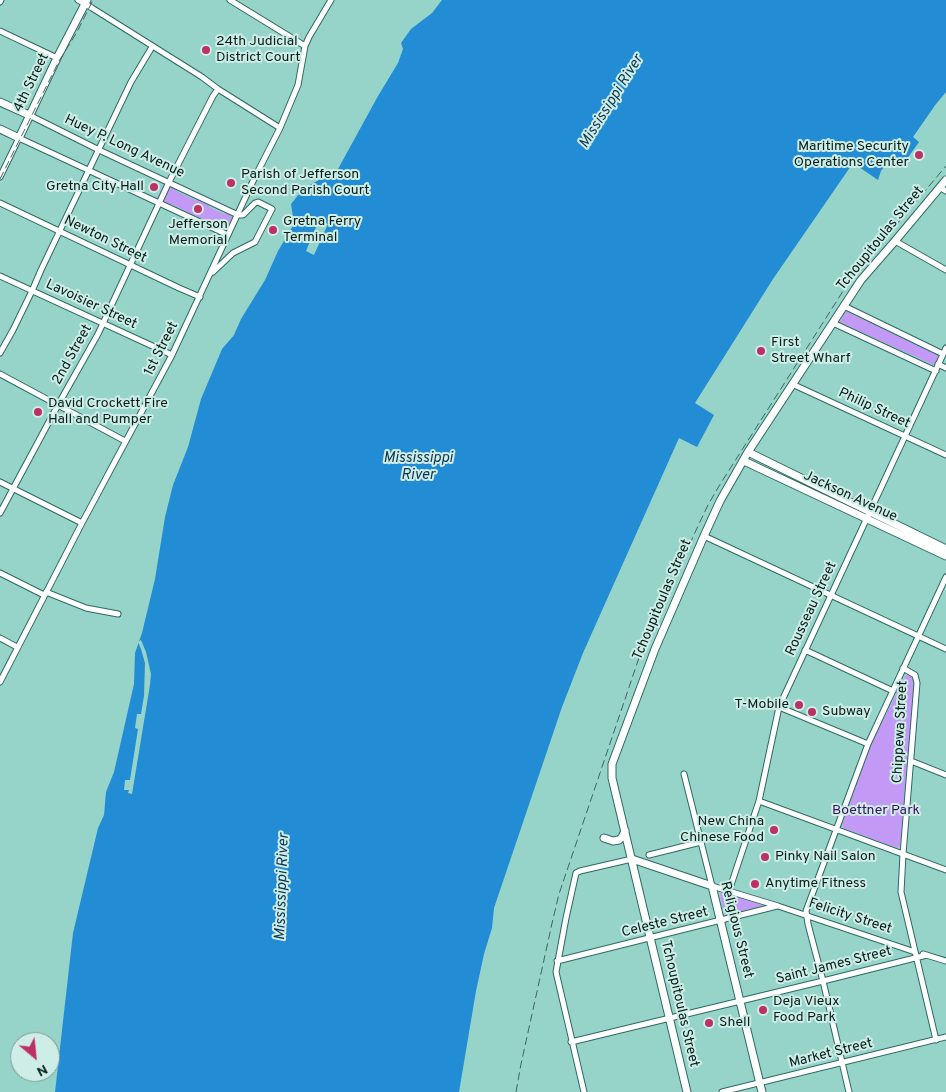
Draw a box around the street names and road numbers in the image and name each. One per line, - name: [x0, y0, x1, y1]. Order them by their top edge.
- street label: 4th Street: [11, 51, 53, 115]
- street label: Huey P. Long Avenue: [61, 112, 187, 182]
- street label: Tchoupitoulas Street: [834, 183, 928, 295]
- street label: Newton Street: [61, 213, 149, 267]
- street label: Lavoisier Street: [43, 277, 139, 333]
- street label: 1st Street: [141, 319, 183, 379]
- street label: 2nd Street: [50, 322, 96, 388]
- street label: Philip Street: [835, 385, 913, 433]
- street label: Jackson Avenue: [800, 468, 900, 526]
- street label: Tchoupitoulas Street: [630, 537, 696, 663]
- street label: Rousseau Street: [783, 559, 841, 659]
- street label: Chippewa Street: [890, 680, 912, 784]
- street label: Religious Street: [716, 880, 756, 980]
- street label: Felicity Street: [806, 896, 894, 938]
- street label: Celeste Street: [620, 904, 710, 942]
- street label: Tchoupitoulas Street: [656, 939, 702, 1069]
- street label: Saint James Street: [774, 944, 894, 988]
- street label: Market Street: [788, 1036, 874, 1072]

